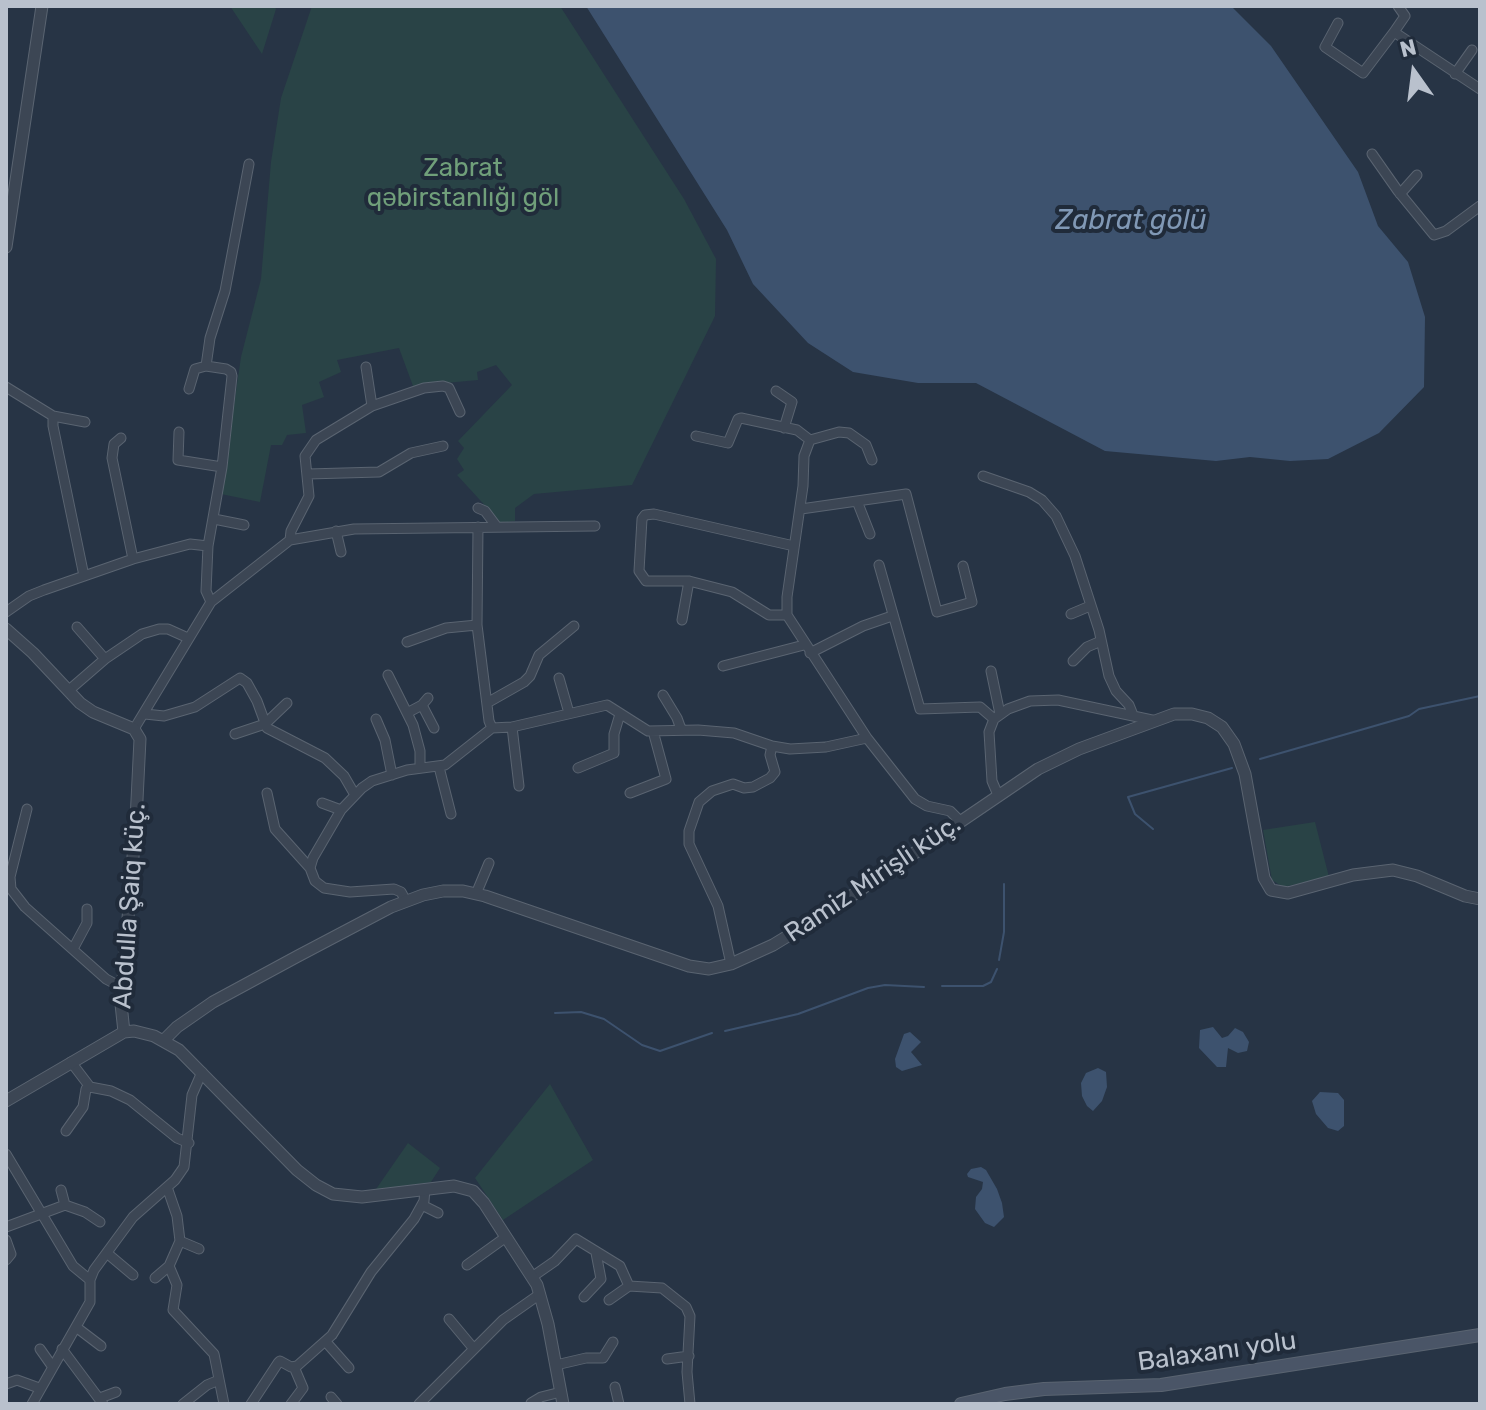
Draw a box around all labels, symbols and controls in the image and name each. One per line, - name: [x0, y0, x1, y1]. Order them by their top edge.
- north arrow: [1374, 32, 1454, 112]
- text: N: [1397, 33, 1419, 63]
- park label: Zabrat qəbirstanlığı göl: [367, 152, 559, 214]
- water label: Zabrat gölü: [1056, 204, 1206, 238]
- street label: Abdulla Şaiq küç.: [107, 802, 153, 1010]
- street label: Ramiz Mirişli küç.: [779, 809, 967, 949]
- street label: Balaxanı yolu: [1136, 1325, 1298, 1379]

